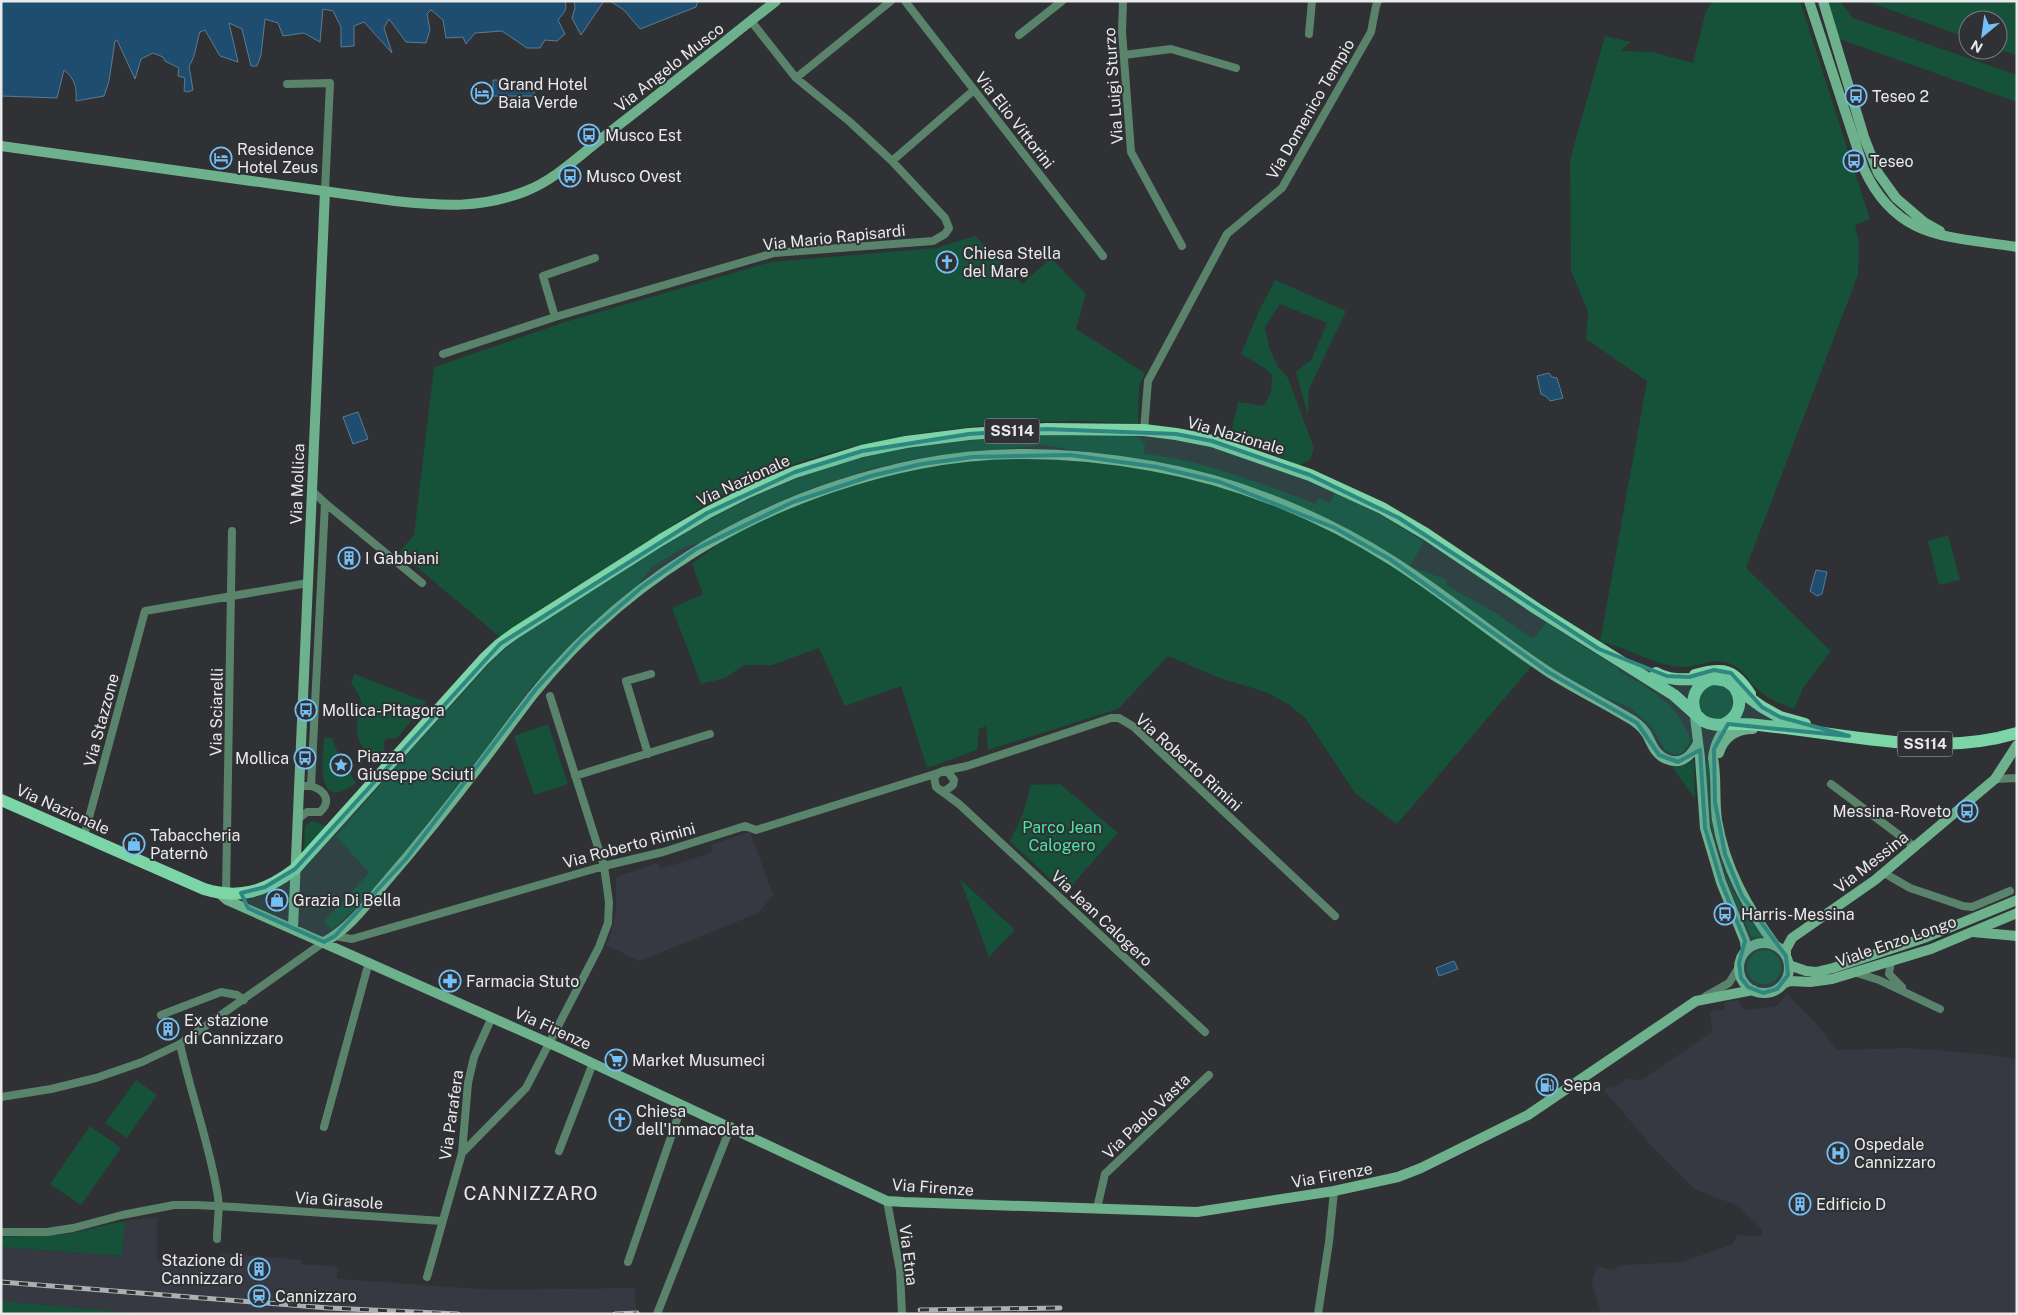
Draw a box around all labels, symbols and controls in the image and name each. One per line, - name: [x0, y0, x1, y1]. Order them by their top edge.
- north arrow: [1958, 10, 2008, 60]
- street label: Via Angelo Musco: [611, 19, 728, 116]
- street label: Via Luigi Sturzo: [1100, 27, 1127, 145]
- street label: Via Domenico Tempio: [1262, 36, 1358, 183]
- text: N: [1968, 37, 1985, 56]
- street label: Via Elio Vittorini: [971, 68, 1058, 172]
- place label: Grand Hotel Baia Verde: [498, 75, 588, 112]
- hotel icon: Grand Hotel Baia Verde: [470, 81, 494, 105]
- bus stop icon: Teseo 2: [1844, 84, 1868, 108]
- place label: Teseo 2: [1872, 87, 1929, 106]
- bus stop icon: Musco Est: [577, 123, 601, 147]
- place label: Musco Est: [605, 126, 682, 145]
- place label: Residence Hotel Zeus: [237, 140, 318, 177]
- hotel icon: Residence Hotel Zeus: [209, 146, 233, 170]
- bus stop icon: Teseo: [1842, 149, 1866, 173]
- place label: Teseo: [1870, 152, 1914, 171]
- bus stop icon: Musco Ovest: [558, 164, 582, 188]
- place label: Musco Ovest: [586, 167, 682, 186]
- street label: Via Mario Rapisardi: [762, 221, 906, 254]
- place label: Chiesa Stella del Mare: [963, 244, 1061, 281]
- church icon: Chiesa Stella del Mare: [935, 250, 959, 274]
- street label: Via Nazionale: [1185, 412, 1287, 458]
- road number: SS114: [984, 418, 1040, 444]
- street label: Via Mollica: [287, 443, 308, 525]
- street label: Via Nazionale: [694, 451, 793, 510]
- building icon: I Gabbiani: [337, 546, 361, 570]
- place label: I Gabbiani: [365, 549, 439, 568]
- street label: Via Sciarelli: [206, 668, 227, 756]
- street label: Via Stazzone: [80, 671, 123, 769]
- bus stop icon: Mollica-Pitagora: [294, 698, 318, 722]
- place label: Mollica-Pitagora: [322, 701, 445, 720]
- street label: Via Roberto Rimini: [1132, 710, 1246, 815]
- road number: SS114: [1898, 732, 1952, 756]
- bus stop icon: Mollica: [293, 746, 317, 770]
- place label: Piazza Giuseppe Sciuti: [357, 747, 474, 784]
- place label: Mollica: [235, 749, 289, 768]
- place icon: Piazza Giuseppe Sciuti: [329, 753, 353, 777]
- street label: Via Nazionale: [13, 780, 113, 839]
- bus stop icon: Messina-Roveto: [1955, 799, 1979, 823]
- place label: Messina-Roveto: [1833, 802, 1951, 821]
- park label: Parco Jean Calogero: [1022, 818, 1102, 855]
- street label: Via Roberto Rimini: [561, 819, 697, 872]
- place label: Tabaccheria Paternò: [150, 826, 240, 863]
- street label: Via Messina: [1830, 828, 1912, 897]
- shop icon: Tabaccheria Paternò: [122, 832, 146, 856]
- street label: Via Jean Calogero: [1047, 866, 1156, 970]
- shop icon: Grazia Di Bella: [265, 888, 289, 912]
- place label: Grazia Di Bella: [293, 891, 401, 910]
- bus stop icon: Harris-Messina: [1713, 902, 1737, 926]
- place label: Harris-Messina: [1741, 905, 1855, 924]
- street label: Viale Enzo Longo: [1833, 912, 1959, 971]
- pharmacy icon: Farmacia Stuto: [438, 969, 462, 993]
- place label: Farmacia Stuto: [466, 972, 579, 991]
- street label: Via Firenze: [511, 1003, 594, 1054]
- place label: Ex stazione di Cannizzaro: [184, 1011, 283, 1048]
- building icon: Ex stazione di Cannizzaro: [156, 1017, 180, 1041]
- supermarket icon: Market Musumeci: [604, 1048, 628, 1072]
- place label: Market Musumeci: [632, 1051, 765, 1070]
- street label: Via Parafera: [436, 1069, 467, 1161]
- street label: Via Paolo Vasta: [1099, 1070, 1194, 1163]
- fuel station icon: Sepa: [1535, 1073, 1559, 1097]
- place label: Sepa: [1563, 1076, 1601, 1095]
- place label: Chiesa dell'Immacolata: [636, 1102, 754, 1139]
- church icon: Chiesa dell'Immacolata: [608, 1108, 632, 1132]
- place label: Ospedale Cannizzaro: [1854, 1135, 1936, 1172]
- hospital icon: Ospedale Cannizzaro: [1826, 1141, 1850, 1165]
- street label: Via Firenze: [1290, 1159, 1374, 1192]
- street label: Via Firenze: [891, 1175, 975, 1200]
- district label: CANNIZZARO: [464, 1182, 599, 1204]
- street label: Via Girasole: [294, 1188, 384, 1213]
- building icon: Edificio D: [1788, 1192, 1812, 1216]
- place label: Edificio D: [1816, 1195, 1886, 1214]
- street label: Via Etna: [895, 1224, 922, 1287]
- place label: Stazione di Cannizzaro: [161, 1251, 243, 1288]
- building icon: Stazione di Cannizzaro: [247, 1257, 271, 1281]
- station icon: Cannizzaro: [247, 1284, 271, 1308]
- place label: Cannizzaro: [275, 1287, 357, 1306]

